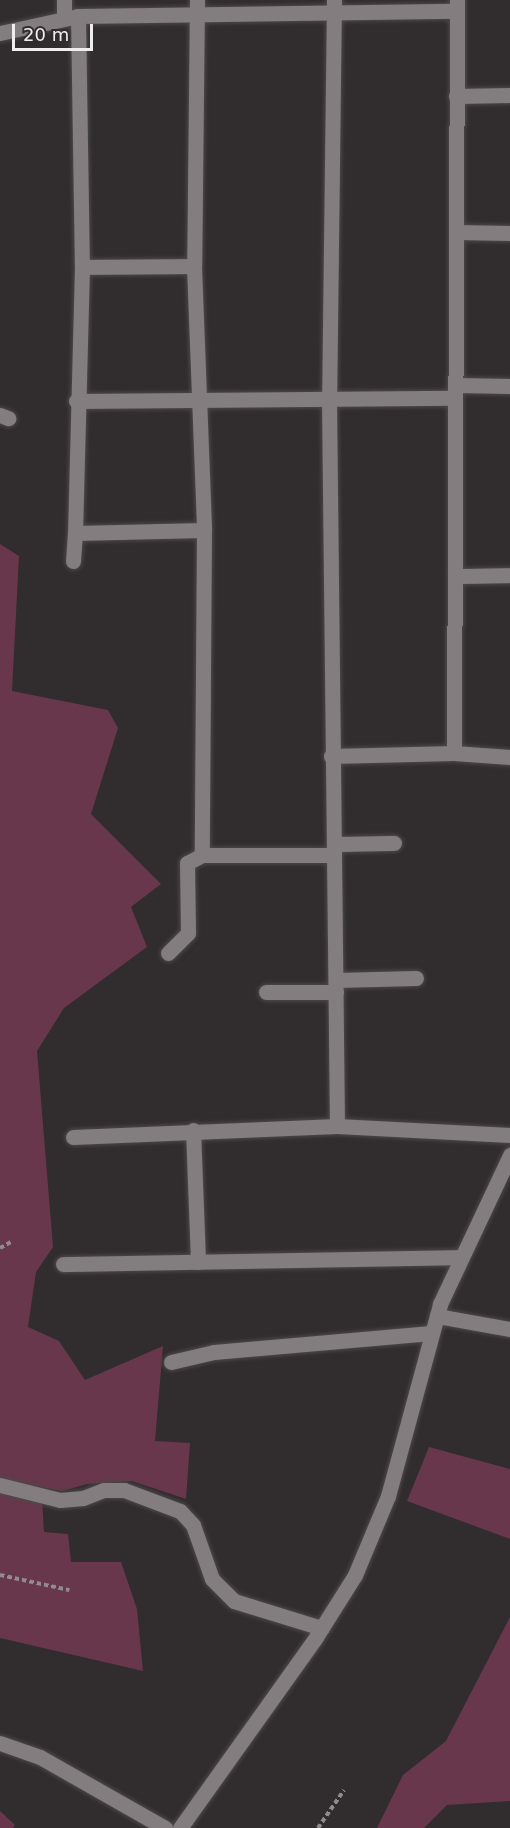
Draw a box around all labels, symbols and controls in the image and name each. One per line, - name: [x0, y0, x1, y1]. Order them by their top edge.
- scale bar: [15, 12, 96, 50]
- text: 20 m: [23, 24, 69, 45]

